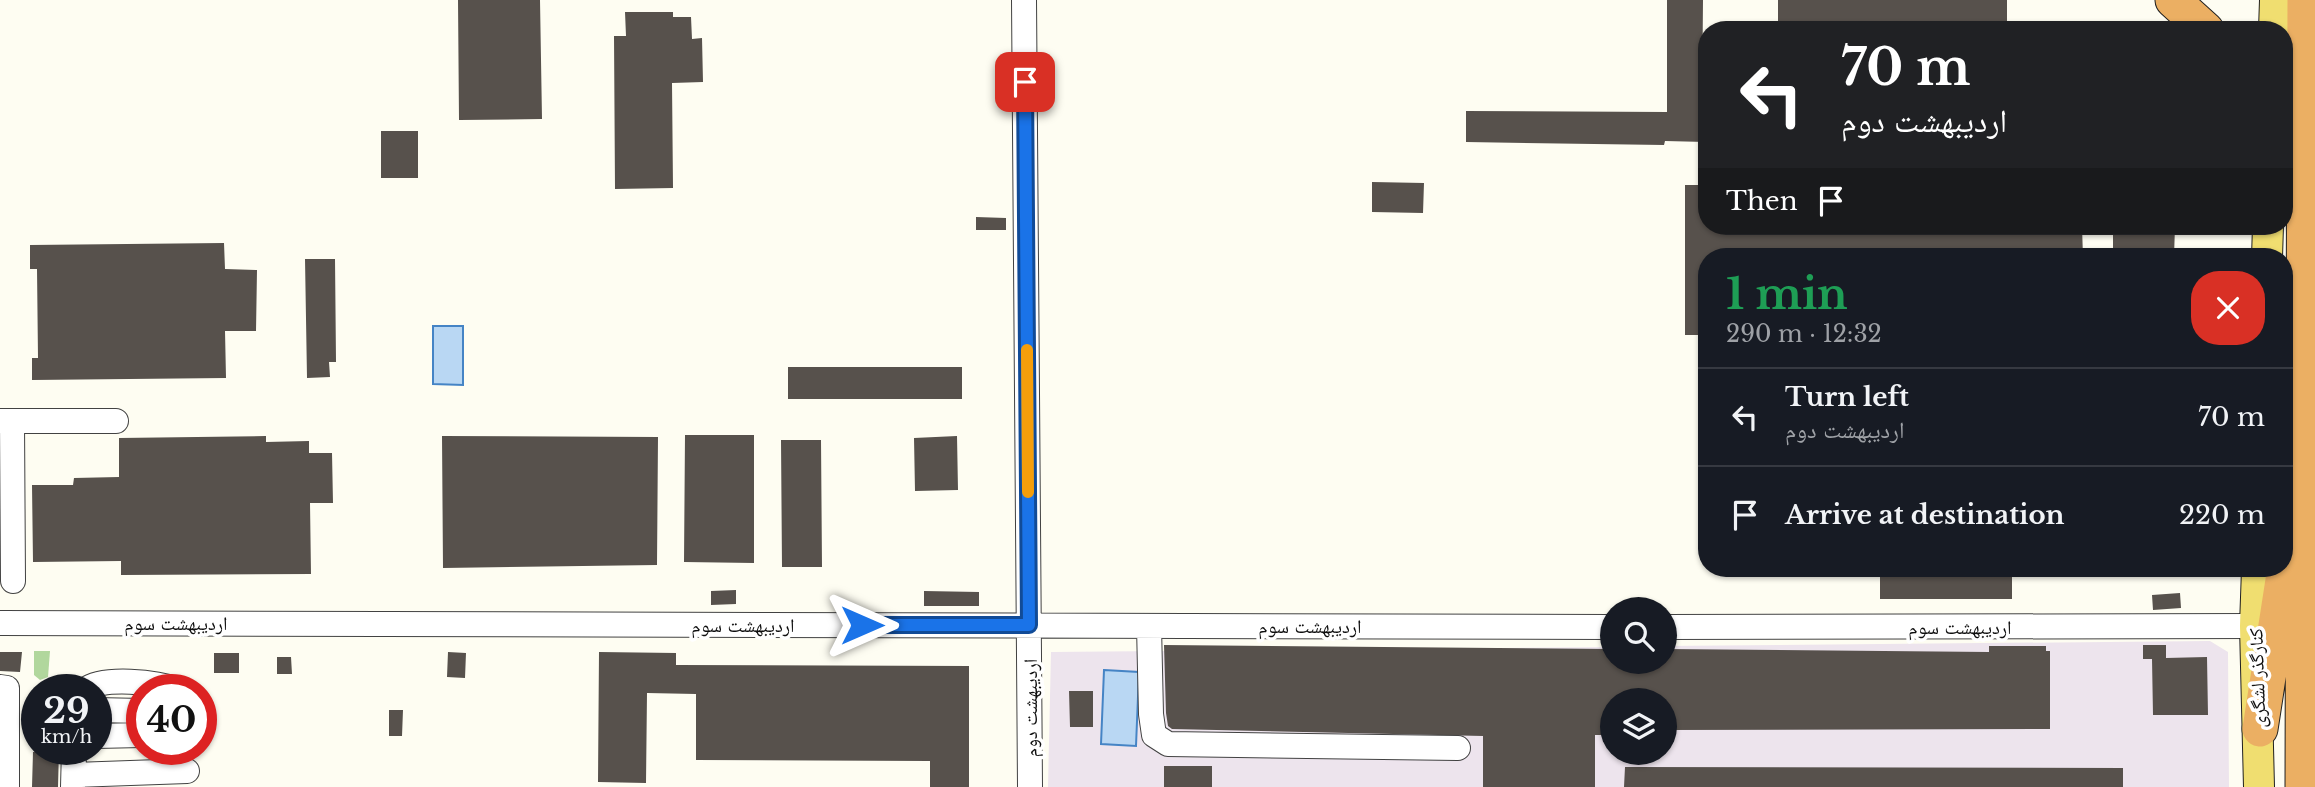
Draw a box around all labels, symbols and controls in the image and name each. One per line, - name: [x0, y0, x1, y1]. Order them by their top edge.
- text: 70 m: [1841, 37, 1971, 98]
- icon: left: [1726, 49, 1817, 140]
- pin: [995, 52, 1055, 112]
- icon: arrive: [1006, 63, 1044, 101]
- text: اردیبهشت دوم: [1841, 101, 2007, 141]
- icon: arrive: [1812, 182, 1850, 220]
- text: Then: [1726, 185, 1798, 217]
- text: 1 min: [1726, 268, 1848, 320]
- button: close: [2191, 271, 2265, 345]
- text: 290 m · 12:32: [1726, 320, 1882, 348]
- text: Turn left: [1785, 381, 1909, 413]
- icon: left: [1726, 398, 1764, 436]
- text: 70 m: [2198, 401, 2265, 433]
- text: اردیبهشت دوم: [1785, 416, 1904, 444]
- icon: arrive: [1726, 496, 1764, 534]
- text: Arrive at destination: [1785, 499, 2065, 531]
- text: 220 m: [2179, 499, 2265, 531]
- position arrow: [825, 588, 899, 662]
- map controls: [1600, 597, 1677, 765]
- button: search: [1600, 597, 1677, 674]
- street label: اردیبهشت سوم: [124, 612, 228, 637]
- street label: اردیبهشت سوم: [691, 614, 795, 639]
- street label: اردیبهشت سوم: [1258, 615, 1362, 640]
- street label: اردیبهشت سوم: [1908, 616, 2012, 641]
- street label: کنارگذر لشگری: [2244, 627, 2271, 728]
- street label: اردیبهشت دوم: [1019, 659, 1044, 757]
- speed limit sign: 40: [126, 674, 217, 765]
- button: layers: [1600, 688, 1677, 765]
- text: 29: [43, 689, 90, 732]
- text: km/h: [41, 726, 92, 748]

